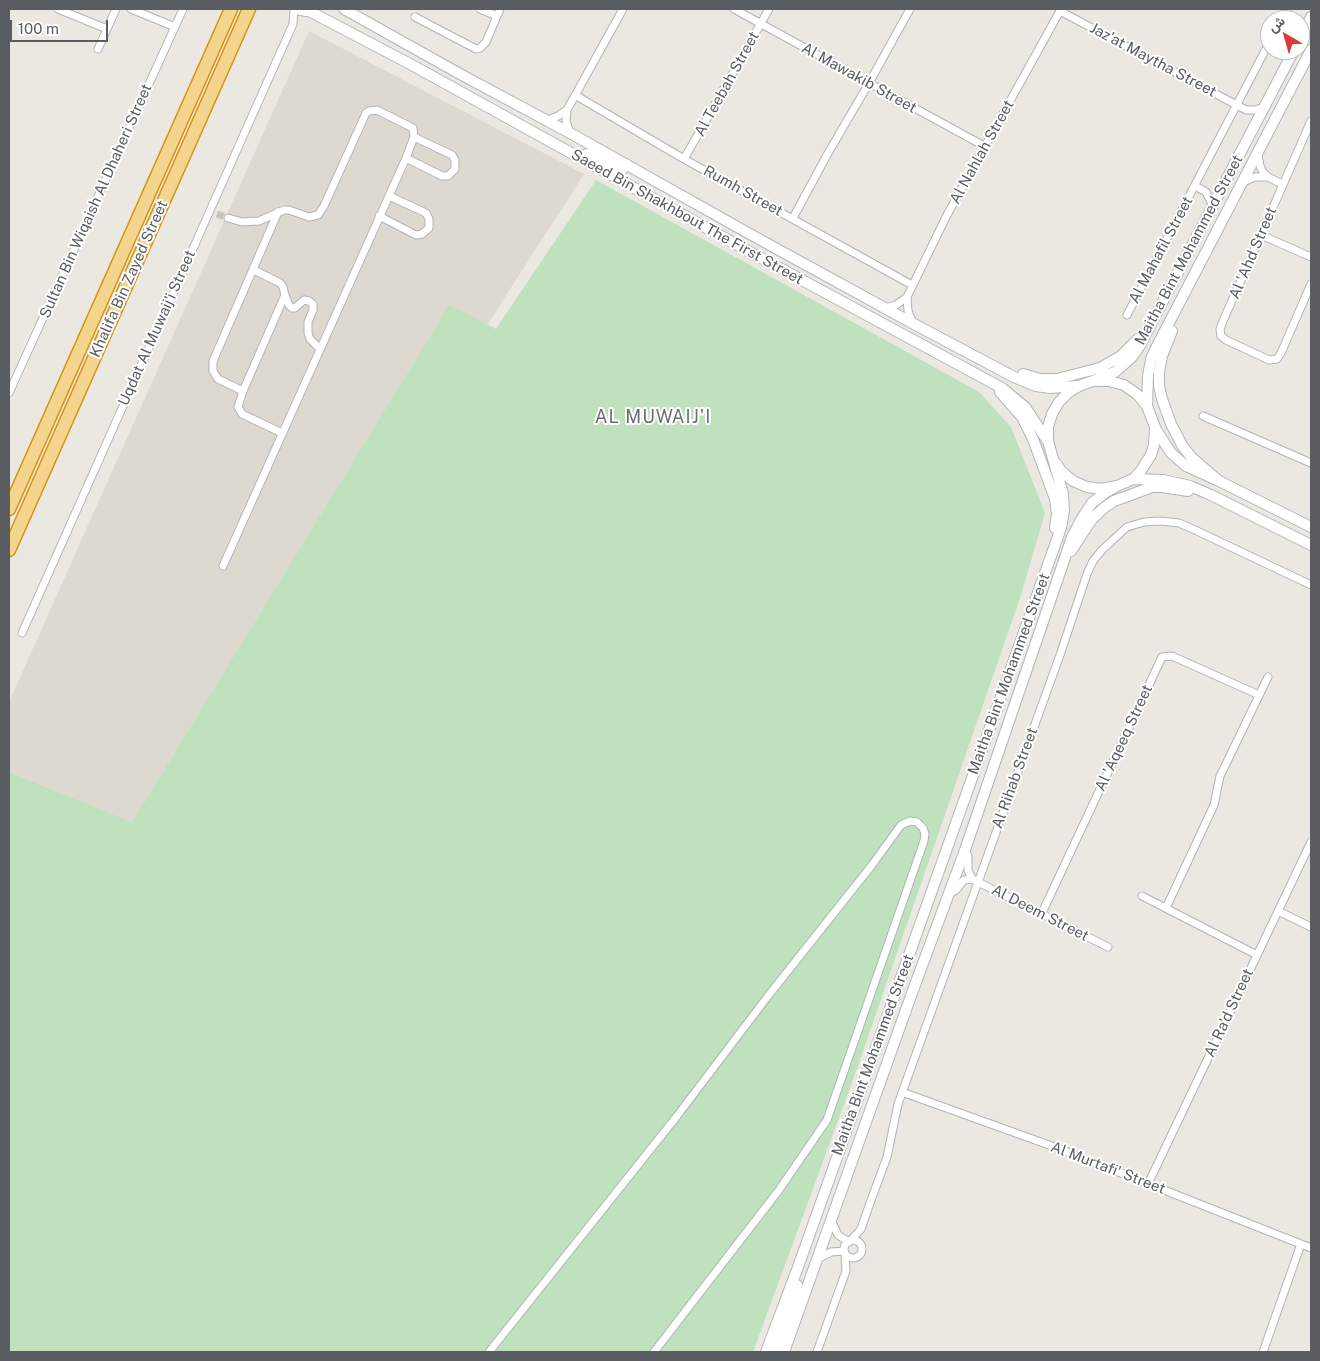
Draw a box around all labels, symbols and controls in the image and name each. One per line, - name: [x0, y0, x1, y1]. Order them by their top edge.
- scale bar: [12, 10, 110, 42]
- north arrow: [1260, 10, 1310, 60]
- text: ش: [1265, 12, 1288, 35]
- street label: Jaz'at Maytha Street: [1087, 19, 1219, 101]
- text: 100 m: [18, 20, 59, 37]
- street label: Al Teebah Street: [691, 28, 763, 140]
- street label: Al Mawakib Street: [798, 39, 920, 117]
- street label: Sultan Bin Wiqaish Al Dhaheri Street: [36, 81, 156, 321]
- street label: Al Nahlah Street: [946, 97, 1018, 207]
- street label: Saeed Bin Shakhbout The First Street: [568, 145, 806, 289]
- street label: Maitha Bint Mohammed Street: [1131, 152, 1247, 348]
- street label: Rumh Street: [700, 162, 786, 220]
- street label: Al Mahafil Street: [1125, 193, 1197, 307]
- street label: Khalifa Bin Zayed Street: [86, 198, 172, 360]
- street label: Al 'Ahd Street: [1226, 204, 1280, 302]
- street label: Uqdat Al Muwaij'i Street: [115, 247, 199, 409]
- district label: AL MUWAIJ'I: [593, 406, 713, 428]
- street label: Maitha Bint Mohammed Street: [964, 571, 1054, 777]
- street label: Al 'Aqeeq Street: [1091, 682, 1157, 794]
- street label: Al Rihab Street: [988, 725, 1042, 831]
- street label: Al Deem Street: [988, 881, 1092, 945]
- street label: Maitha Bint Mohammed Street: [828, 952, 918, 1158]
- street label: Al Ra'd Street: [1201, 966, 1257, 1060]
- street label: Al Murtafi' Street: [1048, 1138, 1168, 1198]

